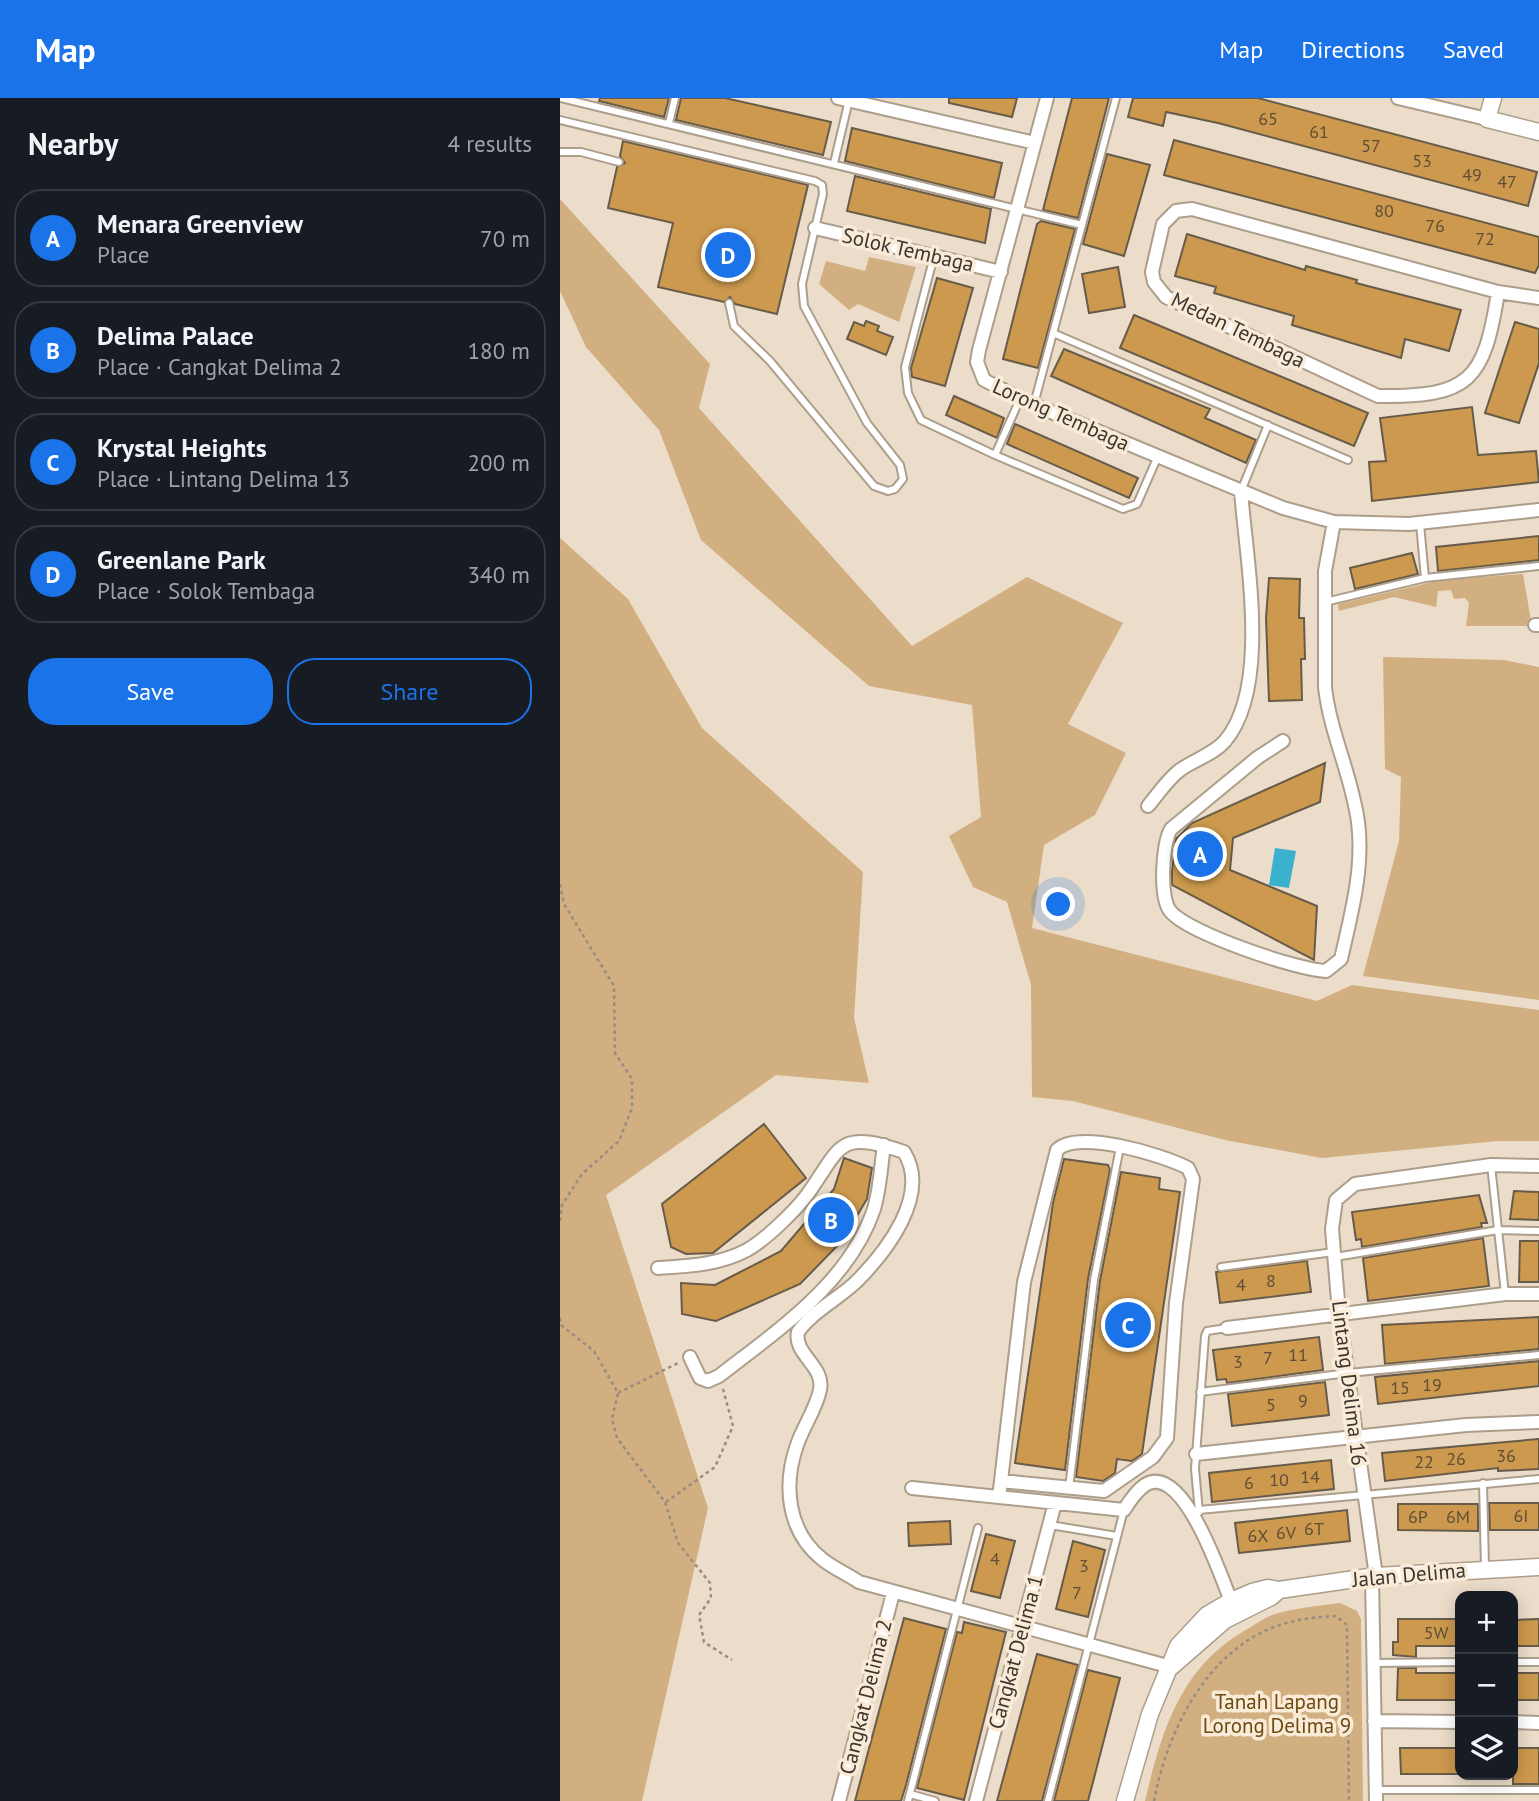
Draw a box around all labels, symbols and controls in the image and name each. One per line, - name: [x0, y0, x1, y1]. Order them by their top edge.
- text: Map: [35, 28, 96, 71]
- text: Map: [1219, 34, 1263, 65]
- text: Directions: [1301, 34, 1405, 65]
- text: Saved: [1443, 34, 1504, 65]
- house number: 65: [1258, 107, 1278, 130]
- house number: 61: [1309, 120, 1329, 143]
- text: Nearby: [28, 124, 118, 163]
- text: 4 results: [448, 129, 532, 158]
- house number: 57: [1361, 134, 1381, 157]
- house number: 53: [1412, 149, 1432, 172]
- house number: 49: [1462, 163, 1482, 186]
- house number: 47: [1497, 170, 1517, 193]
- house number: 80: [1374, 199, 1394, 222]
- text: Menara Greenview: [97, 207, 303, 240]
- house number: 76: [1425, 214, 1445, 237]
- street label: Solok Tembaga: [840, 221, 977, 278]
- text: A: [46, 224, 60, 253]
- text: 70 m: [480, 224, 530, 253]
- house number: 72: [1475, 227, 1495, 250]
- pin: D: [705, 229, 751, 281]
- text: Place: [97, 240, 150, 269]
- street label: Medan Tembaga: [1167, 286, 1310, 374]
- text: Delima Palace: [97, 319, 254, 352]
- text: B: [46, 336, 60, 365]
- text: 180 m: [468, 336, 530, 365]
- text: Place · Cangkat Delima 2: [97, 352, 342, 381]
- street label: Lorong Tembaga: [989, 372, 1134, 457]
- text: Krystal Heights: [97, 431, 267, 464]
- text: C: [47, 448, 59, 477]
- text: 200 m: [468, 448, 530, 477]
- text: Place · Lintang Delima 13: [97, 464, 350, 493]
- text: Greenlane Park: [97, 543, 266, 576]
- text: D: [46, 560, 60, 589]
- text: 340 m: [468, 560, 530, 589]
- text: Place · Solok Tembaga: [97, 576, 315, 605]
- button: Save: [28, 658, 273, 725]
- button: Share: [287, 658, 532, 725]
- pin: A: [1177, 828, 1223, 880]
- your location: [1041, 887, 1075, 921]
- pin: B: [808, 1194, 854, 1246]
- house number: 8: [1266, 1269, 1276, 1292]
- house number: 4: [1236, 1273, 1246, 1296]
- pin: C: [1105, 1299, 1151, 1351]
- street label: Lintang Delima 16: [1326, 1299, 1373, 1467]
- house number: 11: [1288, 1343, 1308, 1366]
- house number: 7: [1263, 1346, 1273, 1369]
- house number: 3: [1233, 1350, 1243, 1373]
- house number: 19: [1422, 1373, 1442, 1396]
- house number: 15: [1390, 1376, 1410, 1399]
- house number: 9: [1298, 1389, 1308, 1412]
- house number: 5: [1266, 1393, 1276, 1416]
- house number: 36: [1496, 1444, 1516, 1467]
- house number: 26: [1446, 1447, 1466, 1470]
- house number: 22: [1414, 1450, 1434, 1473]
- house number: 14: [1300, 1465, 1320, 1488]
- house number: 10: [1269, 1468, 1289, 1491]
- house number: 6: [1244, 1471, 1254, 1494]
- house number: 6I: [1513, 1504, 1529, 1527]
- house number: 6P: [1408, 1505, 1428, 1528]
- house number: 6M: [1446, 1505, 1470, 1528]
- house number: 6T: [1304, 1517, 1324, 1540]
- house number: 6V: [1276, 1521, 1297, 1544]
- house number: 6X: [1248, 1524, 1268, 1547]
- house number: 4: [990, 1547, 1000, 1570]
- house number: 3: [1079, 1554, 1089, 1577]
- street label: Jalan Delima: [1350, 1556, 1467, 1593]
- street label: Cangkat Delima 1: [982, 1572, 1049, 1732]
- house number: 7: [1072, 1581, 1082, 1604]
- map controls: [1455, 1591, 1518, 1780]
- button: +: [1455, 1591, 1518, 1654]
- street label: Cangkat Delima 2: [833, 1617, 898, 1777]
- house number: 5W: [1424, 1621, 1448, 1644]
- button: −: [1455, 1654, 1518, 1717]
- park label: Tanah Lapang Lorong Delima 9: [1203, 1688, 1351, 1739]
- button: layers: [1455, 1717, 1518, 1780]

